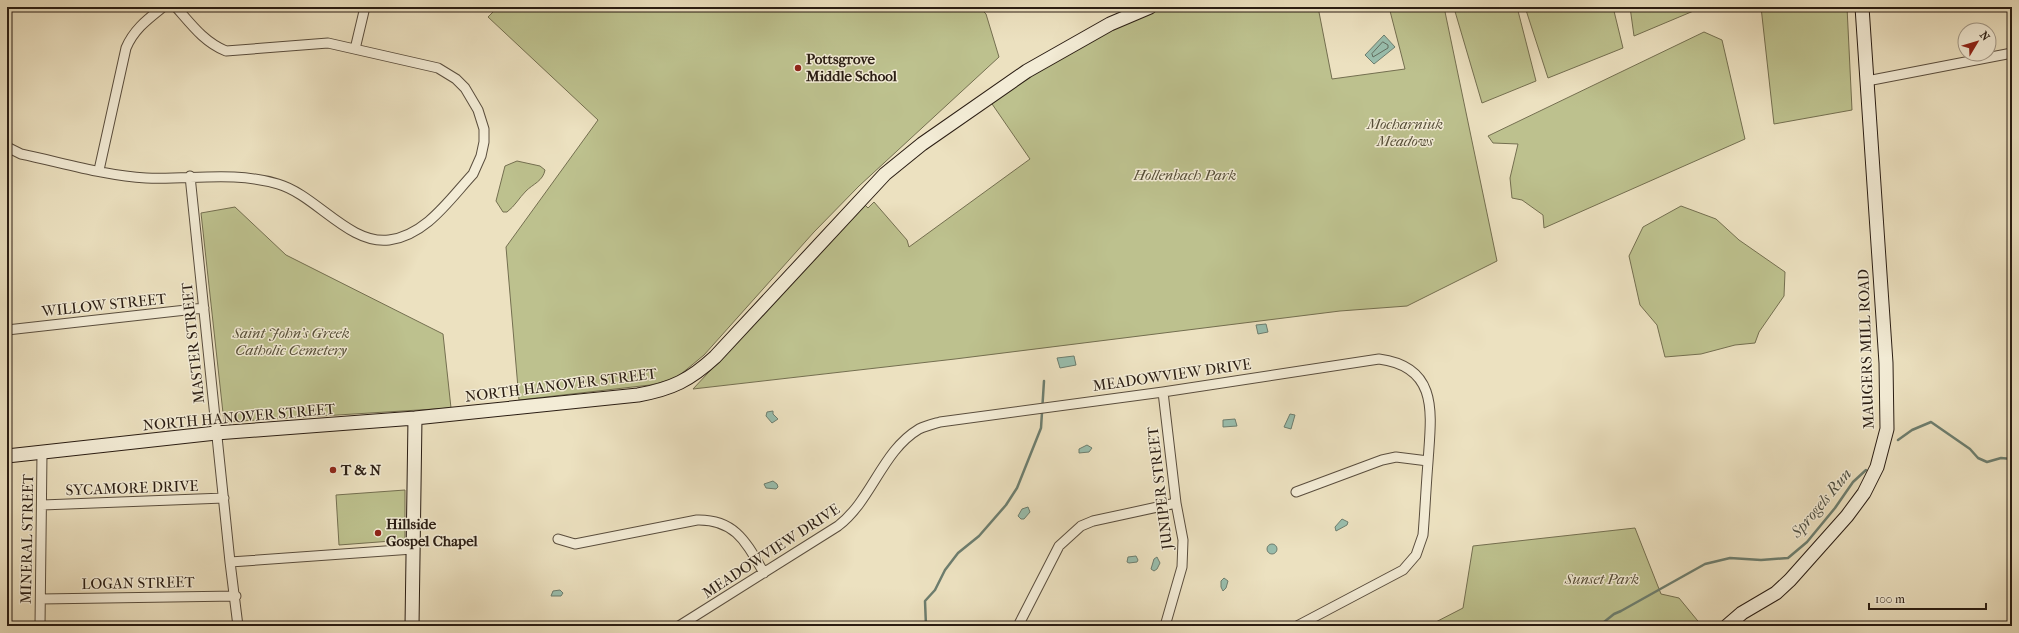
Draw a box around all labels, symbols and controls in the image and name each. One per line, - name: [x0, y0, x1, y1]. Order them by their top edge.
- north arrow: [1957, 22, 1997, 62]
- text: N: [1977, 29, 1993, 44]
- place label: Pottsgrove Middle School: [805, 50, 898, 85]
- marker: Pottsgrove Middle School: [793, 63, 803, 73]
- park label: Mocharniuk Meadows: [1366, 115, 1443, 150]
- park label: Hollenbach Park: [1133, 166, 1237, 184]
- street label: MAUGERS MILL ROAD: [1854, 269, 1878, 429]
- street label: MASTER STREET: [178, 281, 208, 404]
- street label: WILLOW STREET: [40, 289, 168, 321]
- park label: Saint John's Greek Catholic Cemetery: [231, 324, 350, 359]
- street label: MEADOWVIEW DRIVE: [1092, 355, 1252, 395]
- street label: NORTH HANOVER STREET: [464, 364, 659, 406]
- street label: NORTH HANOVER STREET: [142, 400, 337, 434]
- street label: JUNIPER STREET: [1143, 425, 1177, 552]
- place label: T & N: [340, 461, 382, 479]
- marker: T & N: [328, 465, 338, 475]
- water label: Sprogels Run: [1786, 465, 1855, 542]
- street label: MINERAL STREET: [17, 473, 37, 604]
- street label: SYCAMORE DRIVE: [65, 477, 199, 499]
- street label: MEADOWVIEW DRIVE: [699, 500, 843, 602]
- place label: Hillside Gospel Chapel: [386, 515, 479, 550]
- marker: Hillside Gospel Chapel: [373, 528, 383, 538]
- park label: Sunset Park: [1564, 570, 1639, 588]
- street label: LOGAN STREET: [81, 573, 196, 593]
- scale bar: [1869, 585, 1986, 611]
- text: 100 m: [1875, 592, 1905, 606]

